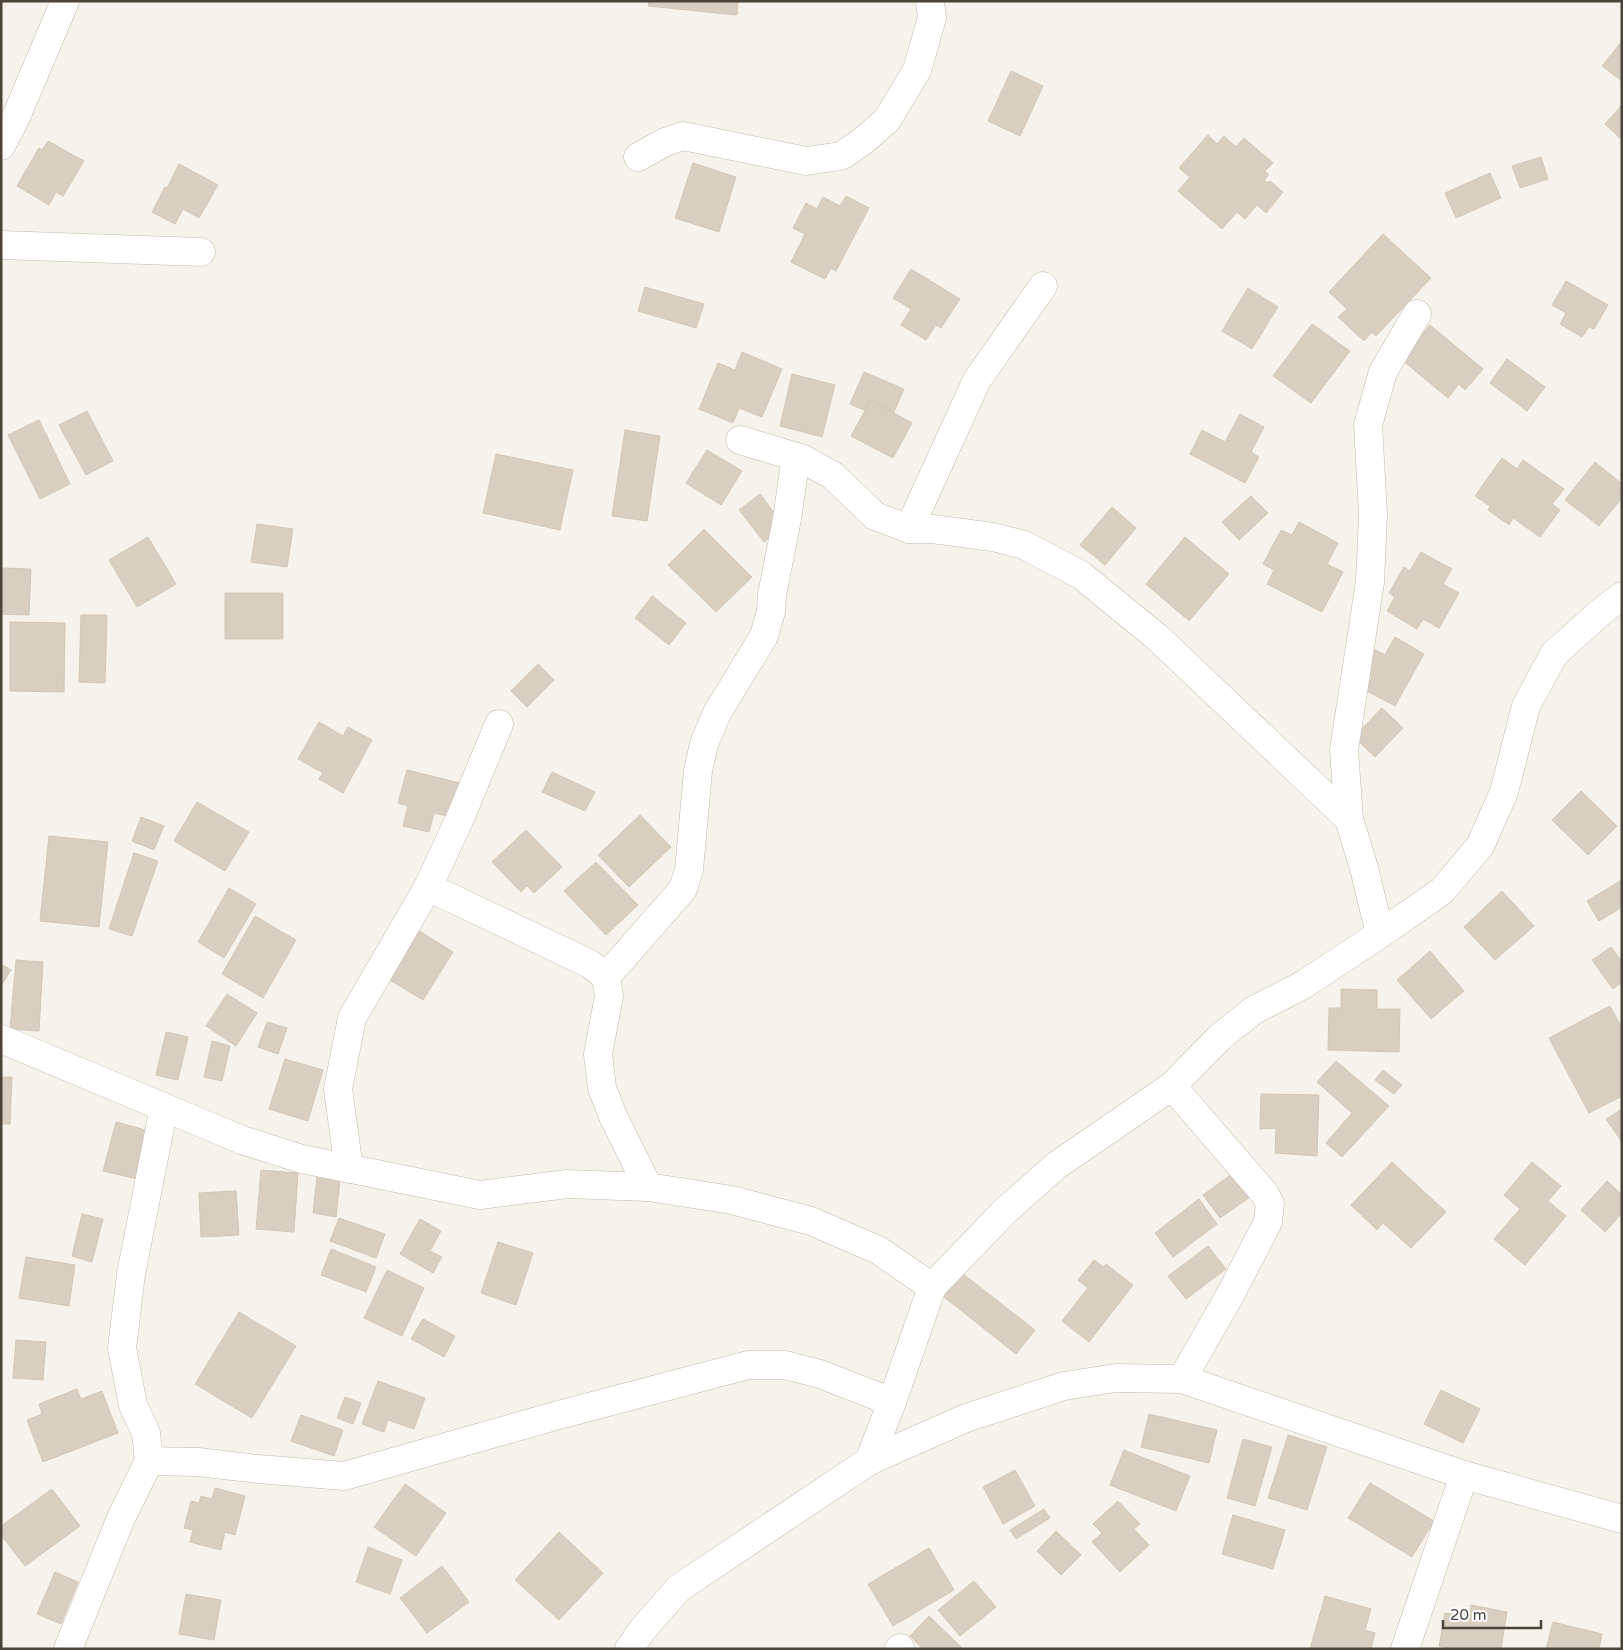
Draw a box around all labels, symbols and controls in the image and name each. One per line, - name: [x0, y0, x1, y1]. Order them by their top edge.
- scale bar: [1443, 1598, 1540, 1630]
- text: 20 m: [1450, 1606, 1487, 1624]

